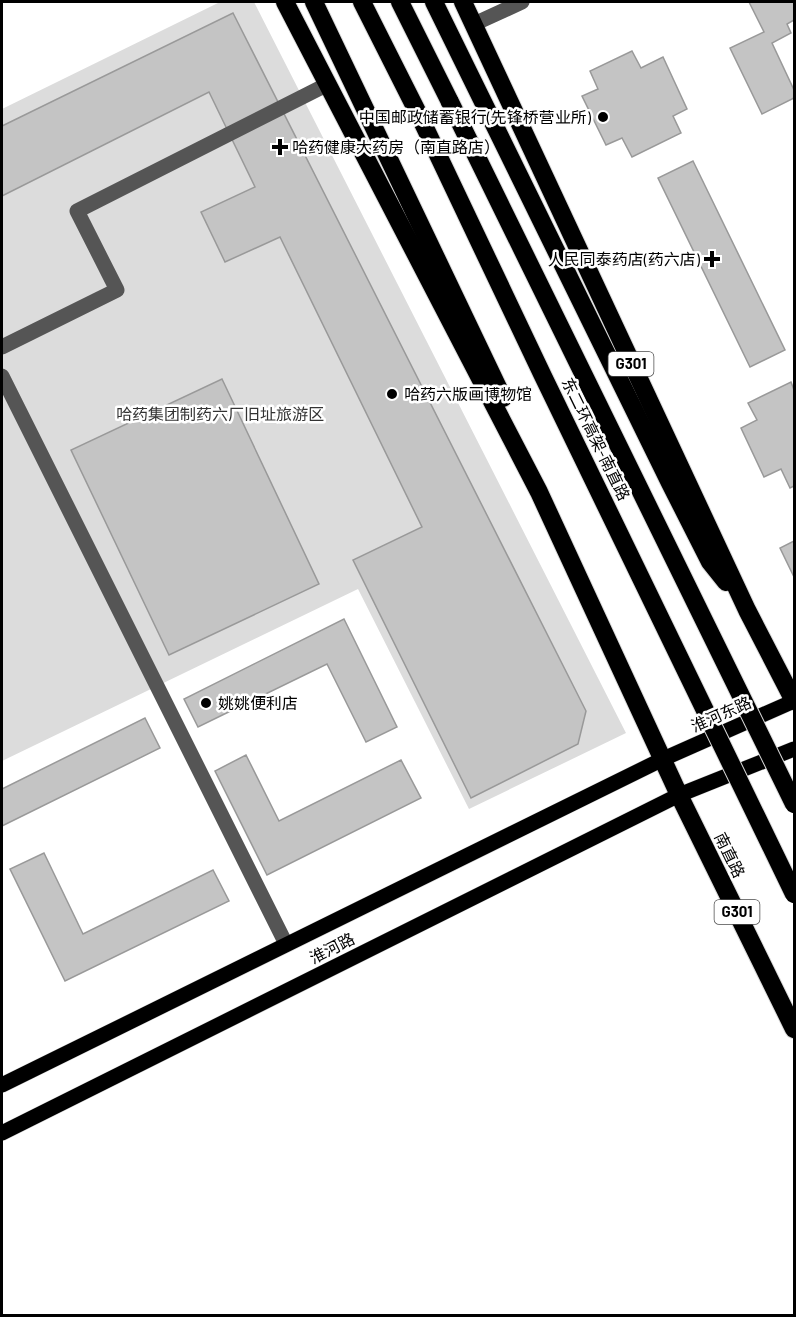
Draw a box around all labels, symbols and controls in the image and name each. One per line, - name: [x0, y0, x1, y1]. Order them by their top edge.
- place label: 中国邮政储蓄银行(先锋桥营业所): [359, 107, 592, 126]
- marker: 中国邮政储蓄银行(先锋桥营业所): [596, 110, 610, 124]
- place label: 哈药健康大药房（南直路店）: [292, 137, 500, 156]
- marker: 哈药健康大药房（南直路店）: [273, 140, 287, 154]
- place label: 人民同泰药店(药六店): [548, 249, 701, 268]
- marker: 人民同泰药店(药六店): [705, 252, 719, 266]
- road number: G301: [608, 352, 654, 376]
- street label: 东二环高架-南直路: [558, 374, 634, 503]
- place label: 哈药六版画博物馆: [404, 384, 532, 403]
- marker: 哈药六版画博物馆: [385, 387, 399, 401]
- park label: 哈药集团制药六厂旧址旅游区: [116, 404, 324, 423]
- street label: 淮河东路: [688, 692, 754, 735]
- place label: 姚姚便利店: [218, 693, 298, 712]
- marker: 姚姚便利店: [199, 696, 213, 710]
- street label: 南直路: [711, 829, 750, 881]
- road number: G301: [714, 900, 760, 924]
- street label: 淮河路: [306, 928, 357, 967]

